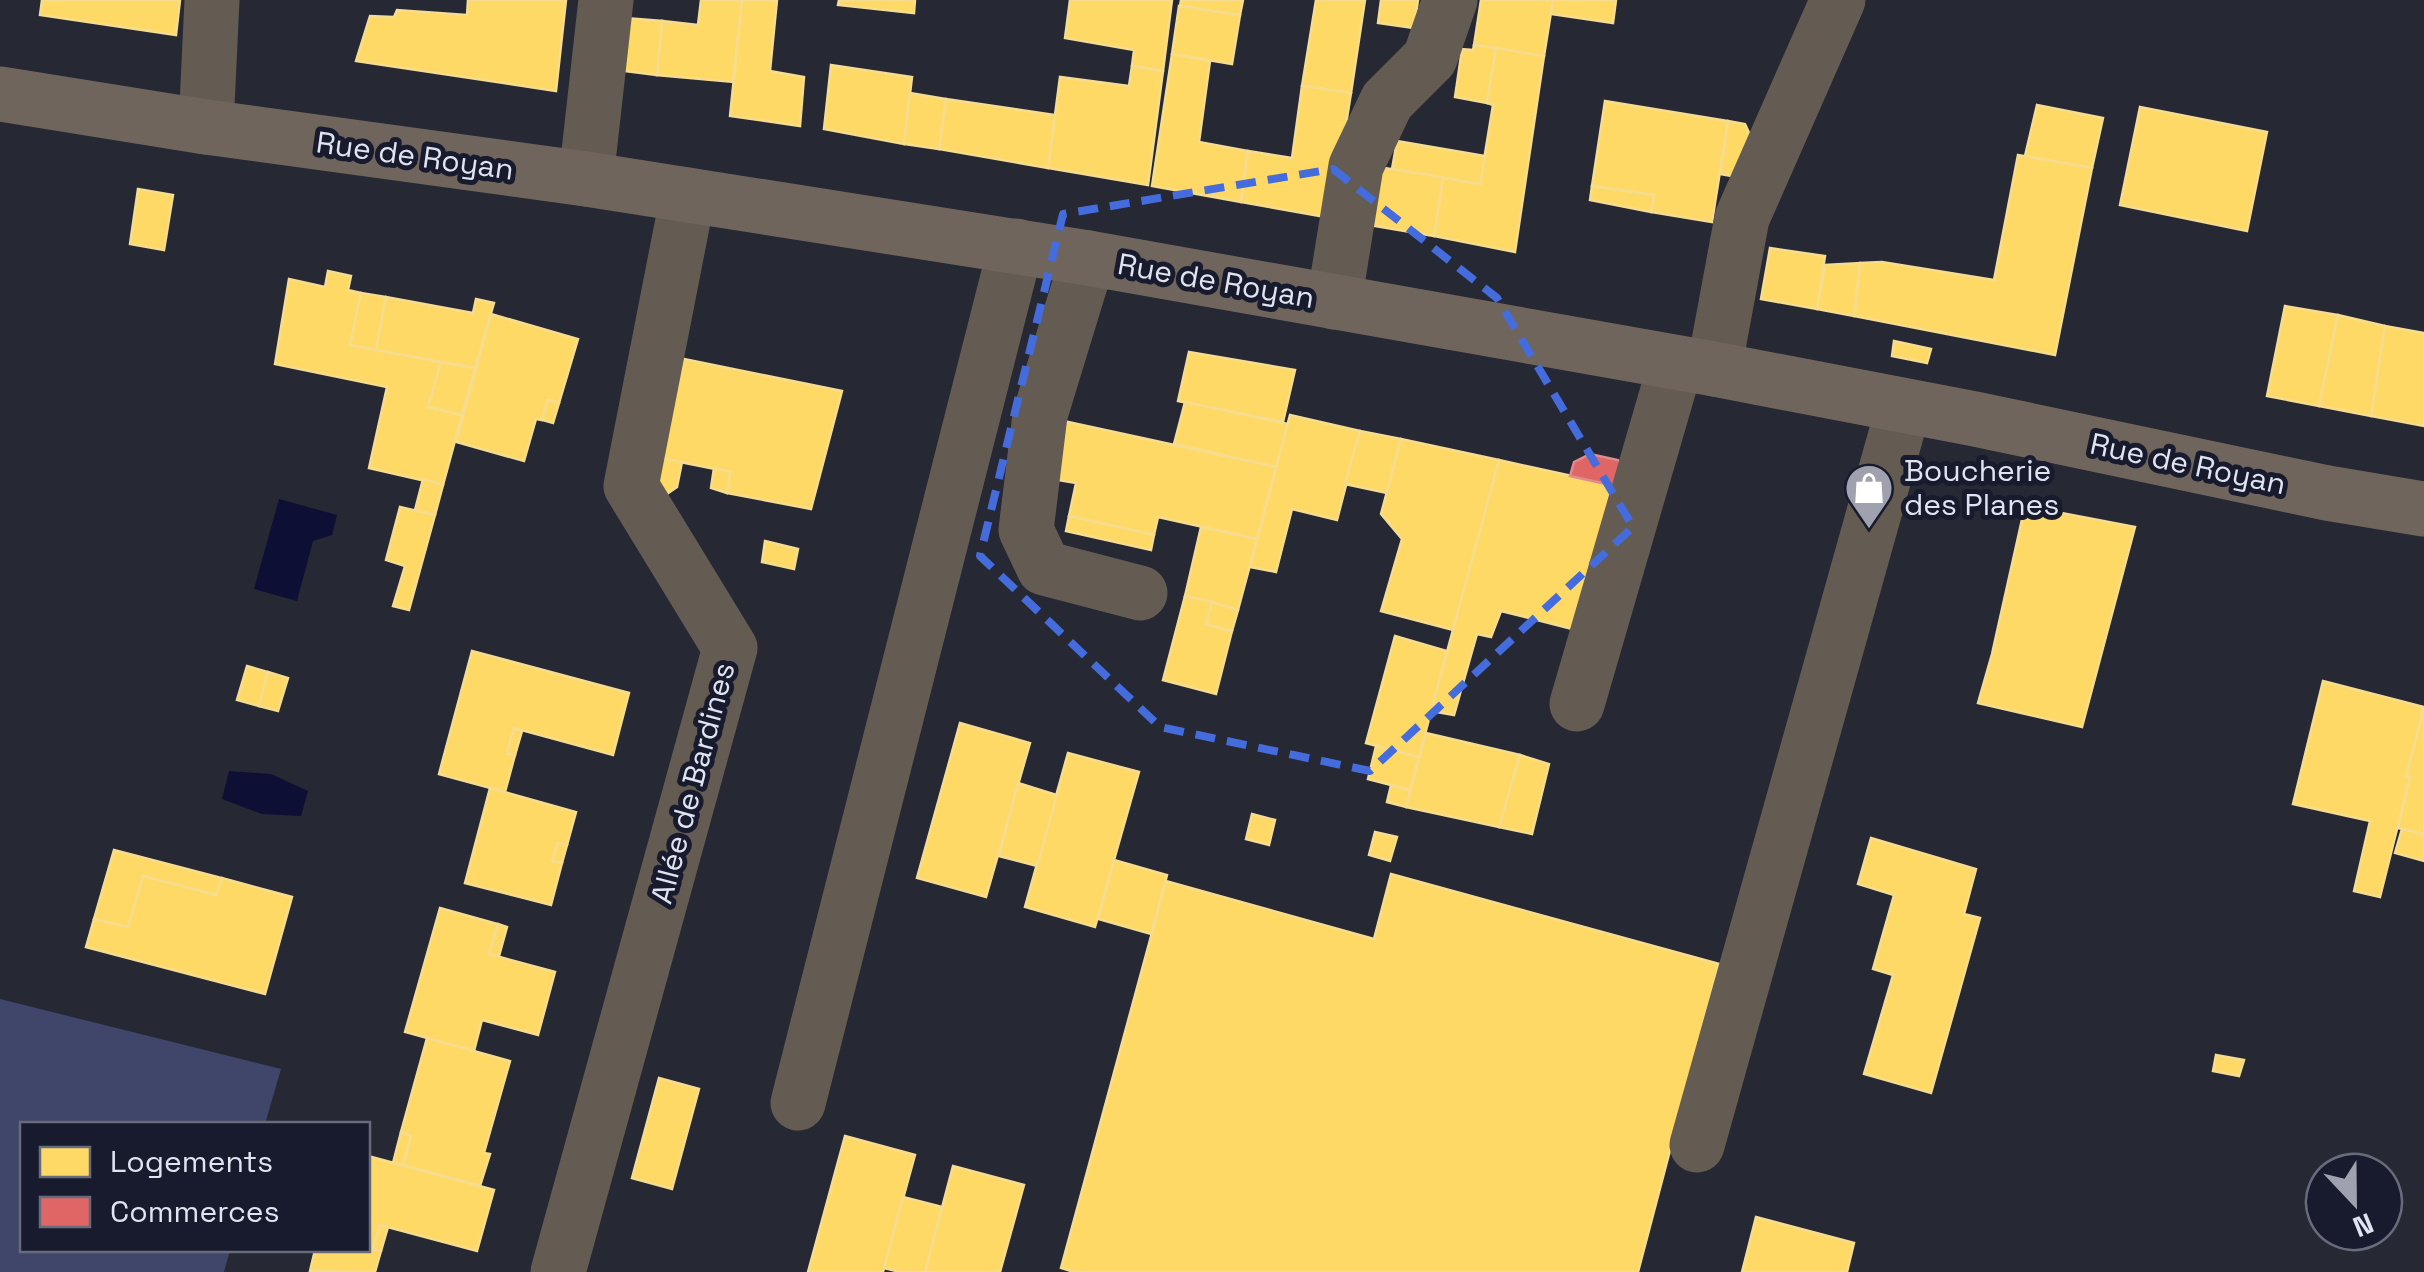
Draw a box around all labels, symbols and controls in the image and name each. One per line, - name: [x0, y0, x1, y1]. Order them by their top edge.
- street label: Rue de Royan: [314, 122, 516, 189]
- street label: Rue de Royan: [1115, 244, 1317, 317]
- street label: Rue de Royan: [2087, 424, 2289, 503]
- place label: Boucherie des Planes: [1904, 451, 2059, 524]
- shop icon: Boucherie des Planes: [1843, 462, 1895, 530]
- street label: Allée de Bardines: [642, 658, 743, 908]
- legend: [20, 1122, 370, 1252]
- text: Logements: [110, 1142, 273, 1181]
- north arrow: [2304, 1152, 2404, 1252]
- text: Commerces: [110, 1192, 279, 1231]
- text: N: [2348, 1205, 2379, 1245]

